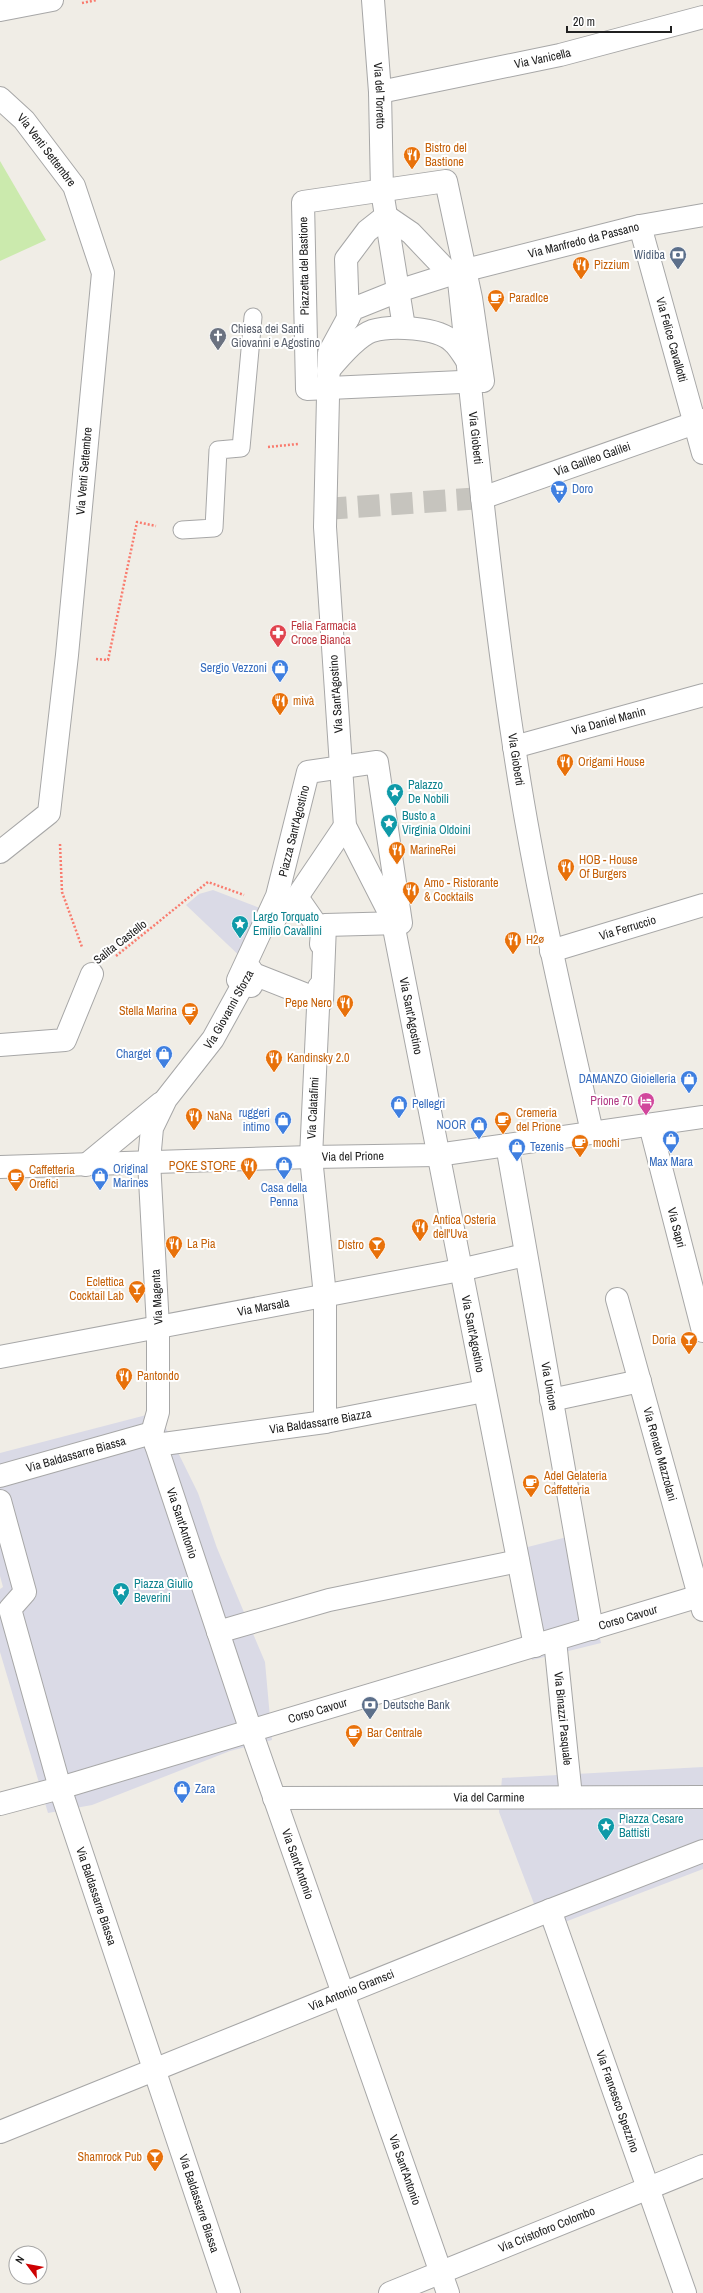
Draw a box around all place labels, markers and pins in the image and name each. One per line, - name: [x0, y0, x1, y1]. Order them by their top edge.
- place label: Bistro del Bastione: [425, 140, 467, 170]
- restaurant icon: Bistro del Bastione: [402, 145, 422, 170]
- bank icon: Widiba: [668, 245, 688, 270]
- place label: Widiba: [634, 247, 666, 263]
- restaurant icon: Pizzium: [571, 255, 591, 280]
- place label: Pizzium: [594, 257, 630, 273]
- cafe icon: ParadIce: [486, 288, 506, 313]
- place label: ParadIce: [509, 290, 548, 306]
- place label: Chiesa dei Santi Giovanni e Agostino: [231, 321, 320, 351]
- church icon: Chiesa dei Santi Giovanni e Agostino: [208, 326, 228, 351]
- supermarket icon: Doro: [549, 479, 569, 504]
- place label: Doro: [572, 481, 593, 497]
- place label: Felia Farmacia Croce Bianca: [291, 618, 357, 648]
- pharmacy icon: Felia Farmacia Croce Bianca: [268, 623, 288, 648]
- shop icon: Sergio Vezzoni: [270, 658, 290, 683]
- place label: Sergio Vezzoni: [200, 660, 267, 676]
- restaurant icon: mivà: [270, 691, 290, 716]
- place label: mivà: [293, 693, 315, 709]
- restaurant icon: Origami House: [555, 752, 575, 777]
- place label: Origami House: [578, 754, 645, 770]
- place label: Palazzo De Nobili: [408, 777, 449, 807]
- place icon: Palazzo De Nobili: [385, 782, 405, 807]
- place label: Busto a Virginia Oldoini: [402, 808, 471, 838]
- place icon: Busto a Virginia Oldoini: [379, 813, 399, 838]
- restaurant icon: MarineRei: [387, 840, 407, 865]
- place label: MarineRei: [410, 842, 456, 858]
- place label: HOB - House Of Burgers: [579, 852, 638, 882]
- restaurant icon: HOB - House Of Burgers: [556, 857, 576, 882]
- place label: Amo - Ristorante & Cocktails: [423, 875, 498, 905]
- restaurant icon: Amo - Ristorante & Cocktails: [401, 880, 421, 905]
- place label: Largo Torquato Emilio Cavallini: [253, 909, 322, 939]
- place icon: Largo Torquato Emilio Cavallini: [230, 914, 250, 939]
- restaurant icon: H2∅: [503, 930, 523, 955]
- place label: H2∅: [526, 932, 545, 948]
- restaurant icon: Pepe Nero: [335, 993, 355, 1018]
- place label: Pepe Nero: [285, 995, 332, 1011]
- cafe icon: Stella Marina: [180, 1001, 200, 1026]
- place label: Stella Marina: [119, 1003, 178, 1019]
- shop icon: Charget: [154, 1044, 174, 1069]
- place label: Charget: [116, 1046, 151, 1062]
- restaurant icon: Kandinsky 2.0: [264, 1048, 284, 1073]
- place label: Kandinsky 2.0: [287, 1050, 349, 1066]
- shop icon: DAMANZO Gioielleria: [679, 1069, 699, 1094]
- place label: DAMANZO Gioielleria: [579, 1071, 677, 1087]
- hotel icon: Prione 70: [636, 1091, 656, 1116]
- place label: Prione 70: [590, 1093, 633, 1109]
- shop icon: Pellegri: [389, 1094, 409, 1119]
- place label: Pellegri: [412, 1096, 445, 1112]
- place label: ruggeri intimo: [239, 1105, 270, 1135]
- place label: Cremeria del Prione: [516, 1105, 561, 1135]
- restaurant icon: NaNa: [184, 1106, 204, 1131]
- place label: NaNa: [207, 1108, 233, 1124]
- shop icon: ruggeri intimo: [273, 1110, 293, 1135]
- cafe icon: Cremeria del Prione: [493, 1110, 513, 1135]
- shop icon: NOOR: [469, 1115, 489, 1140]
- place label: NOOR: [436, 1117, 466, 1133]
- shop icon: Max Mara: [661, 1129, 681, 1154]
- cafe icon: mochi: [570, 1133, 590, 1158]
- place label: mochi: [593, 1135, 620, 1151]
- shop icon: Tezenis: [507, 1137, 527, 1162]
- place label: Tezenis: [530, 1139, 564, 1155]
- place label: Max Mara: [649, 1154, 693, 1170]
- shop icon: Casa della Penna: [274, 1155, 294, 1180]
- restaurant icon: PO̲KE STO̲RE: [239, 1156, 259, 1181]
- place label: PO̲KE STO̲RE: [169, 1158, 236, 1174]
- place label: Original Marines: [113, 1161, 149, 1191]
- place label: Caffetteria Orefici: [29, 1162, 75, 1192]
- shop icon: Original Marines: [90, 1166, 110, 1191]
- cafe icon: Caffetteria Orefici: [6, 1167, 26, 1192]
- place label: Casa della Penna: [261, 1180, 308, 1210]
- place label: Antica Osteria dell'Uva: [432, 1212, 496, 1242]
- restaurant icon: Antica Osteria dell'Uva: [410, 1217, 430, 1242]
- restaurant icon: La Pia: [164, 1234, 184, 1259]
- bar icon: Distro: [367, 1235, 387, 1260]
- place label: La Pia: [187, 1236, 216, 1252]
- place label: Distro: [338, 1237, 364, 1253]
- place label: Eclettica Cocktail Lab: [69, 1274, 125, 1304]
- bar icon: Eclettica Cocktail Lab: [127, 1279, 147, 1304]
- bar icon: Doria: [679, 1330, 699, 1355]
- place label: Doria: [652, 1332, 677, 1348]
- restaurant icon: Pantondo: [114, 1366, 134, 1391]
- place label: Pantondo: [137, 1368, 179, 1384]
- place label: Adel Gelateria Caffetteria: [543, 1468, 607, 1498]
- cafe icon: Adel Gelateria Caffetteria: [521, 1473, 541, 1498]
- place label: Piazza Giulio Beverini: [134, 1576, 193, 1606]
- place icon: Piazza Giulio Beverini: [111, 1581, 131, 1606]
- bank icon: Deutsche Bank: [360, 1695, 380, 1720]
- place label: Deutsche Bank: [383, 1697, 450, 1713]
- cafe icon: Bar Centrale: [344, 1723, 364, 1748]
- place label: Bar Centrale: [367, 1725, 422, 1741]
- shop icon: Zara: [172, 1779, 192, 1804]
- place label: Zara: [195, 1781, 216, 1797]
- place label: Piazza Cesare Battisti: [619, 1811, 684, 1841]
- place icon: Piazza Cesare Battisti: [596, 1816, 616, 1841]
- bar icon: Shamrock Pub: [145, 2147, 165, 2172]
- place label: Shamrock Pub: [77, 2149, 142, 2165]

